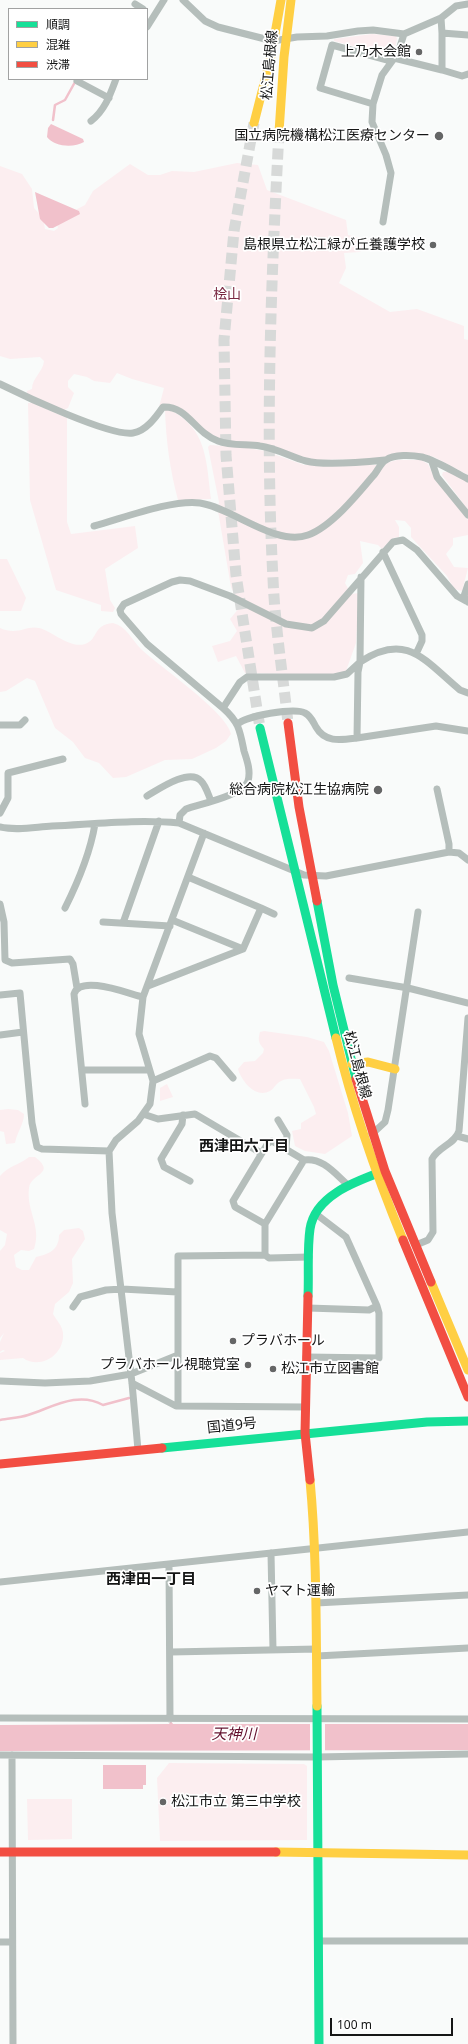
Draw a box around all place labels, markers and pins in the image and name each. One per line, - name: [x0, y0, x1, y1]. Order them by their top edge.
- place label: 上乃木会館: [341, 44, 411, 60]
- marker: 上乃木会館: [414, 47, 424, 57]
- place label: 国立病院機構松江医療センター: [234, 128, 430, 144]
- marker: 国立病院機構松江医療センター: [433, 130, 445, 142]
- place label: 島根県立松江緑が丘養護学校: [243, 237, 425, 253]
- marker: 島根県立松江緑が丘養護学校: [428, 240, 438, 250]
- place label: 総合病院松江生協病院: [229, 782, 369, 798]
- marker: 総合病院松江生協病院: [372, 784, 384, 796]
- place label: プラバホール: [241, 1333, 325, 1349]
- marker: プラバホール: [228, 1336, 238, 1346]
- place label: プラバホール視聴覚室: [100, 1357, 240, 1373]
- marker: プラバホール視聴覚室: [243, 1360, 253, 1370]
- place label: 松江市立図書館: [281, 1361, 379, 1377]
- marker: 松江市立図書館: [268, 1364, 278, 1374]
- place label: ヤマト運輸: [265, 1583, 335, 1599]
- marker: ヤマト運輸: [252, 1586, 262, 1596]
- place label: 松江市立 第三中学校: [171, 1794, 301, 1810]
- marker: 松江市立 第三中学校: [158, 1797, 168, 1807]

